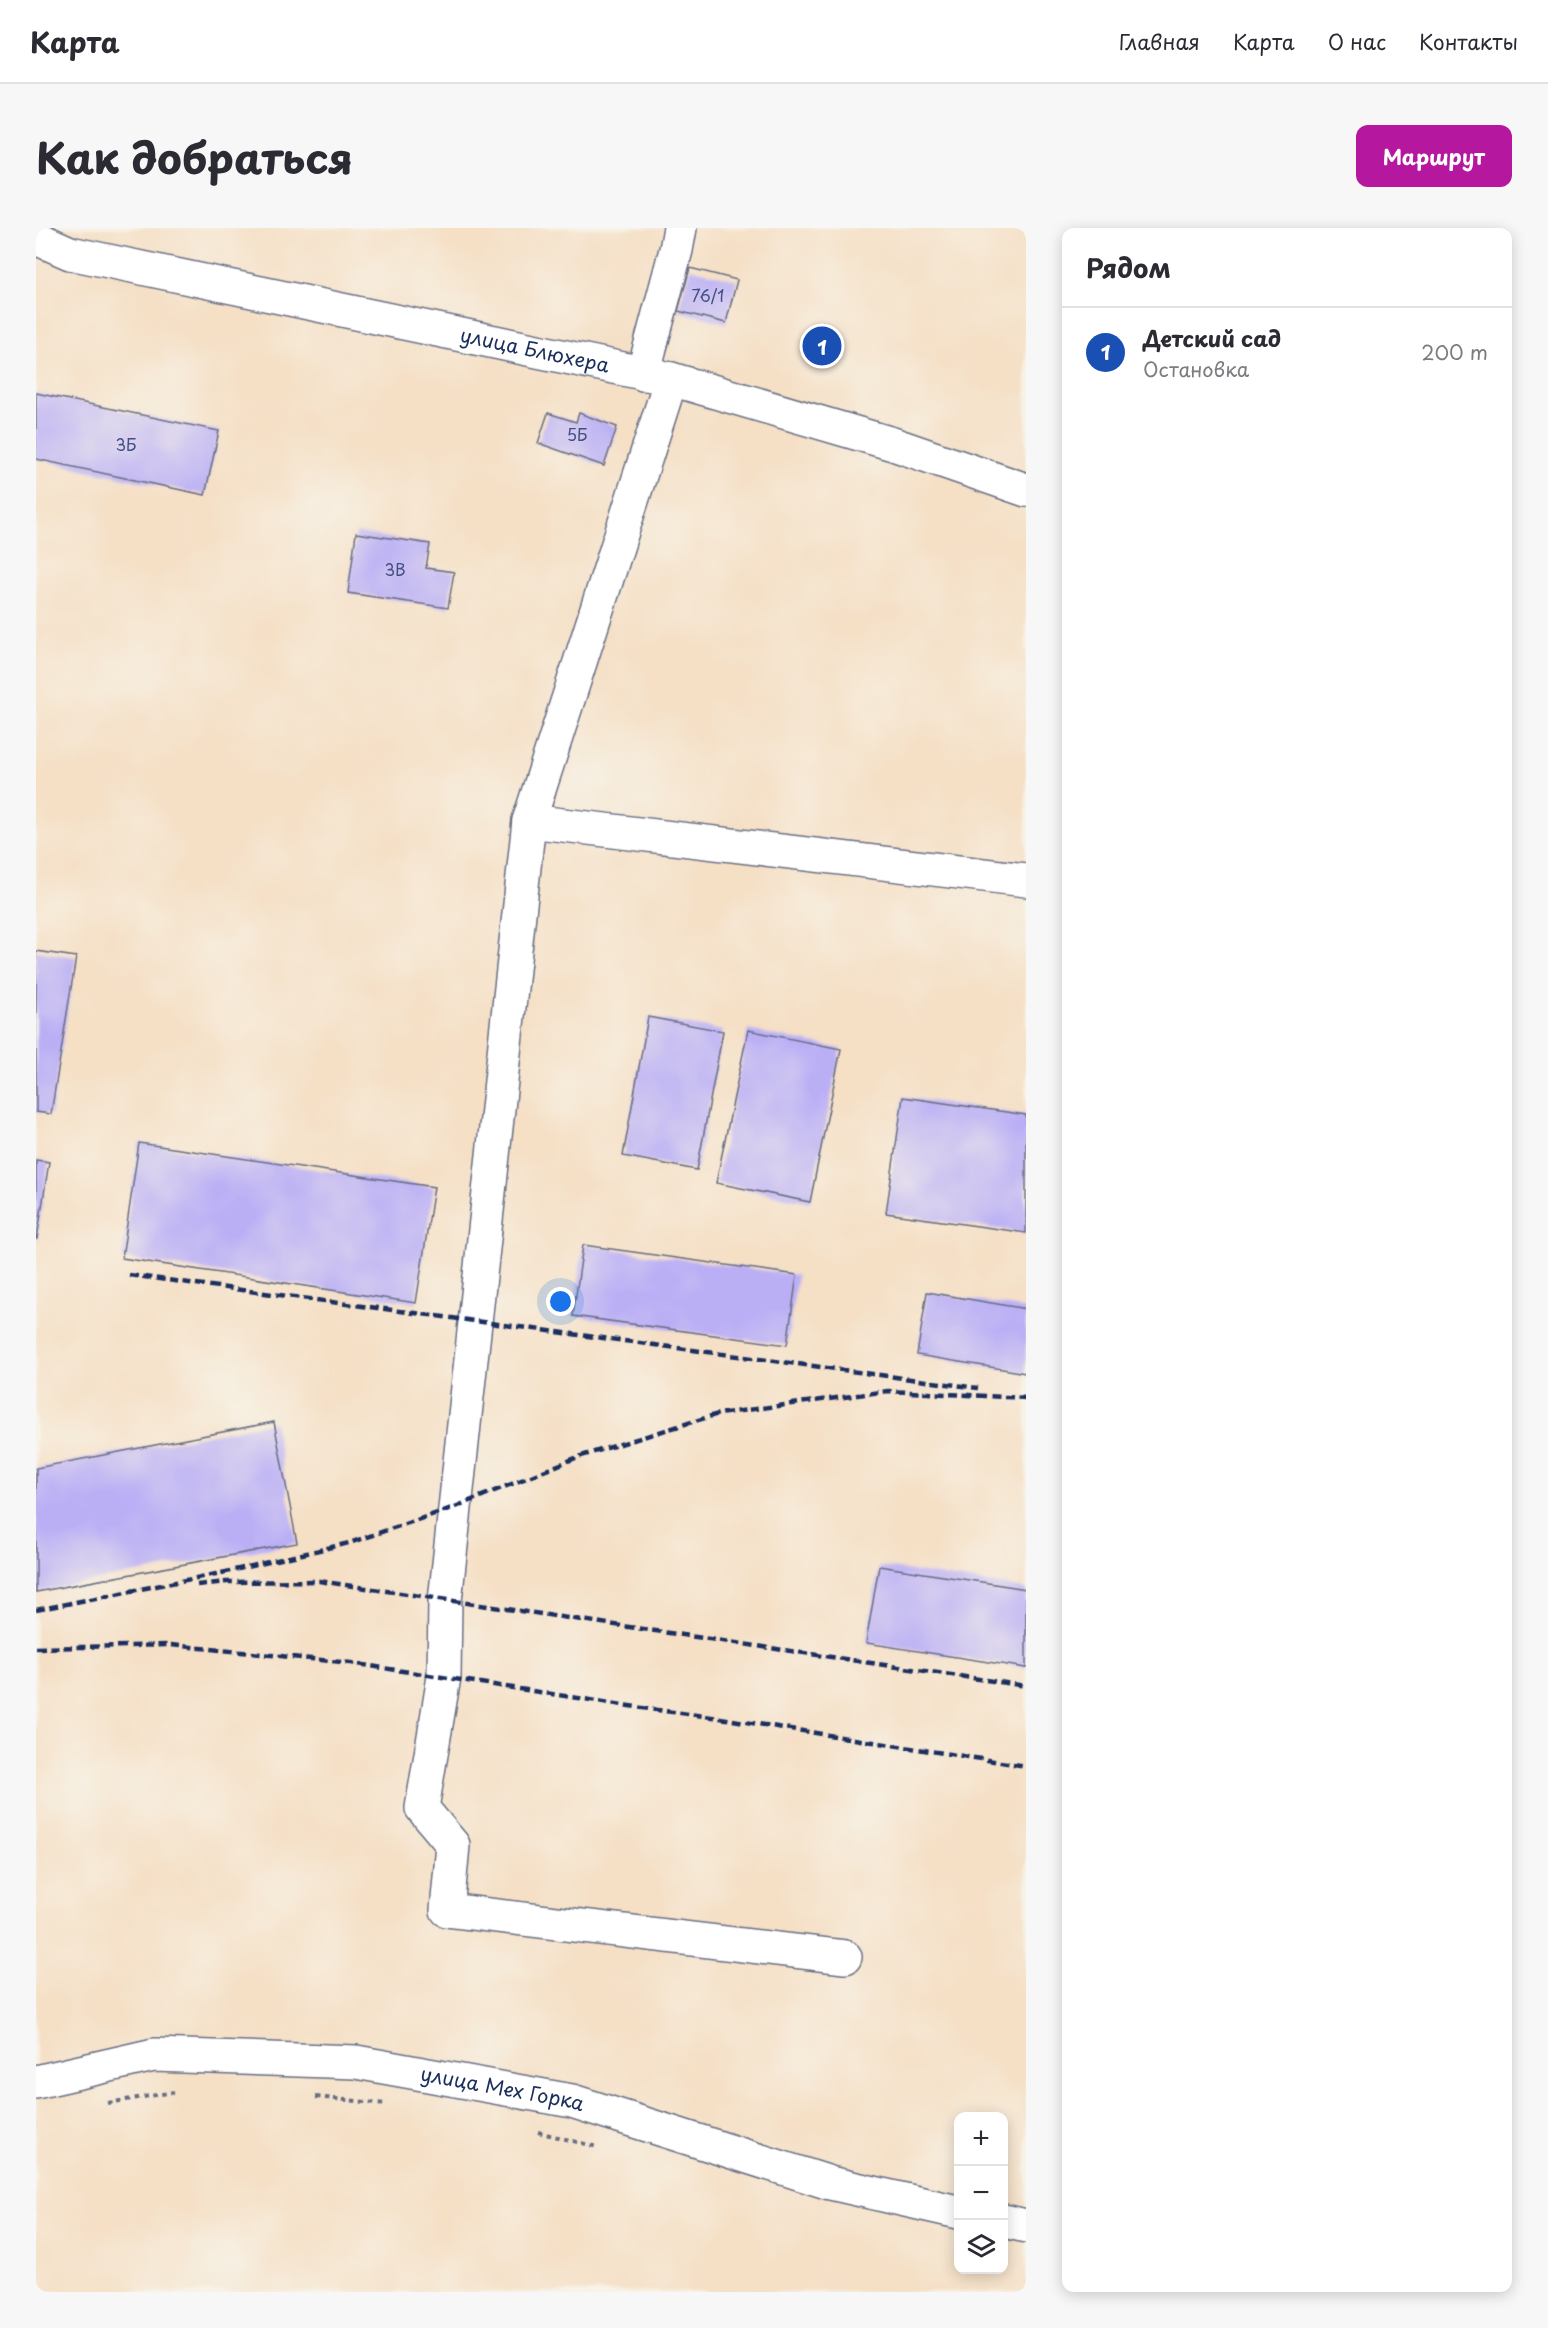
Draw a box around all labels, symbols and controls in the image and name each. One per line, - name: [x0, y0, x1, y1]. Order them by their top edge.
- text: Карта: [30, 20, 120, 63]
- text: Главная: [1119, 25, 1200, 57]
- text: Карта: [1233, 25, 1295, 57]
- text: О нас: [1328, 25, 1386, 57]
- text: Контакты: [1419, 25, 1518, 57]
- text: Как добраться: [36, 125, 353, 188]
- button: Маршрут: [1356, 125, 1512, 187]
- text: Рядом: [1086, 248, 1171, 287]
- house number: 76/1: [692, 283, 724, 307]
- street label: улица Блюхера: [458, 319, 613, 380]
- text: Детский сад: [1143, 321, 1281, 354]
- pin: 1: [802, 324, 842, 368]
- text: 1: [1101, 337, 1110, 367]
- text: 200 m: [1421, 337, 1488, 367]
- text: Остановка: [1143, 354, 1249, 384]
- house number: 5Б: [567, 422, 587, 446]
- house number: 3Б: [116, 432, 136, 456]
- house number: 3В: [384, 557, 406, 581]
- your location: [546, 1287, 575, 1316]
- street label: улица Мех Горка: [418, 2058, 589, 2118]
- map controls: [954, 2112, 1008, 2274]
- button: +: [954, 2112, 1008, 2166]
- button: −: [954, 2166, 1008, 2220]
- button: layers: [954, 2220, 1008, 2274]

